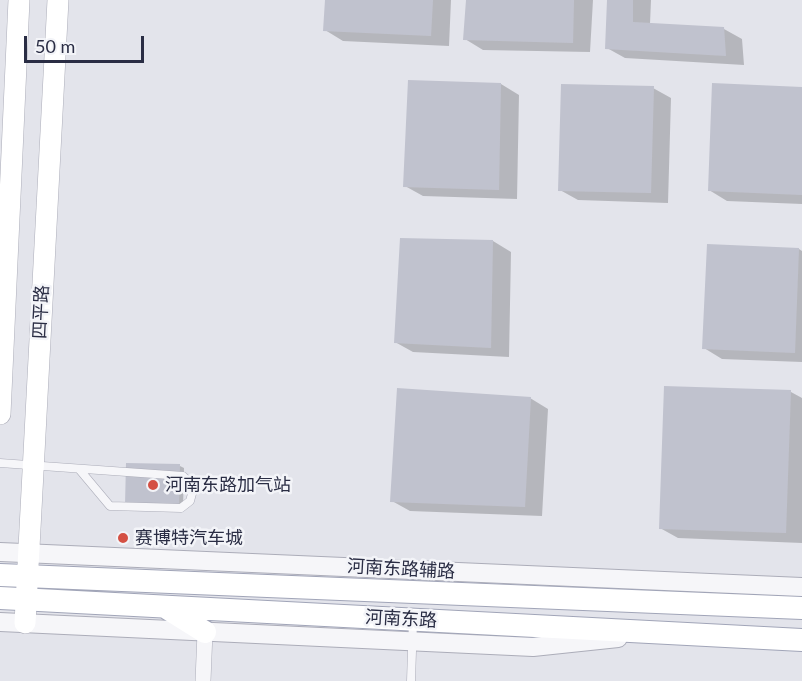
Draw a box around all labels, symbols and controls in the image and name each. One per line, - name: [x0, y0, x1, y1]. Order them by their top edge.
- scale bar: [27, 24, 147, 62]
- text: 50 m: [35, 35, 75, 57]
- street label: 四平路: [29, 284, 53, 340]
- place label: 河南东路加气站: [165, 474, 291, 496]
- marker: 河南东路加气站: [146, 478, 160, 492]
- place label: 赛博特汽车城: [135, 527, 243, 549]
- marker: 赛博特汽车城: [116, 531, 130, 545]
- street label: 河南东路辅路: [347, 555, 455, 583]
- street label: 河南东路: [364, 606, 438, 632]

